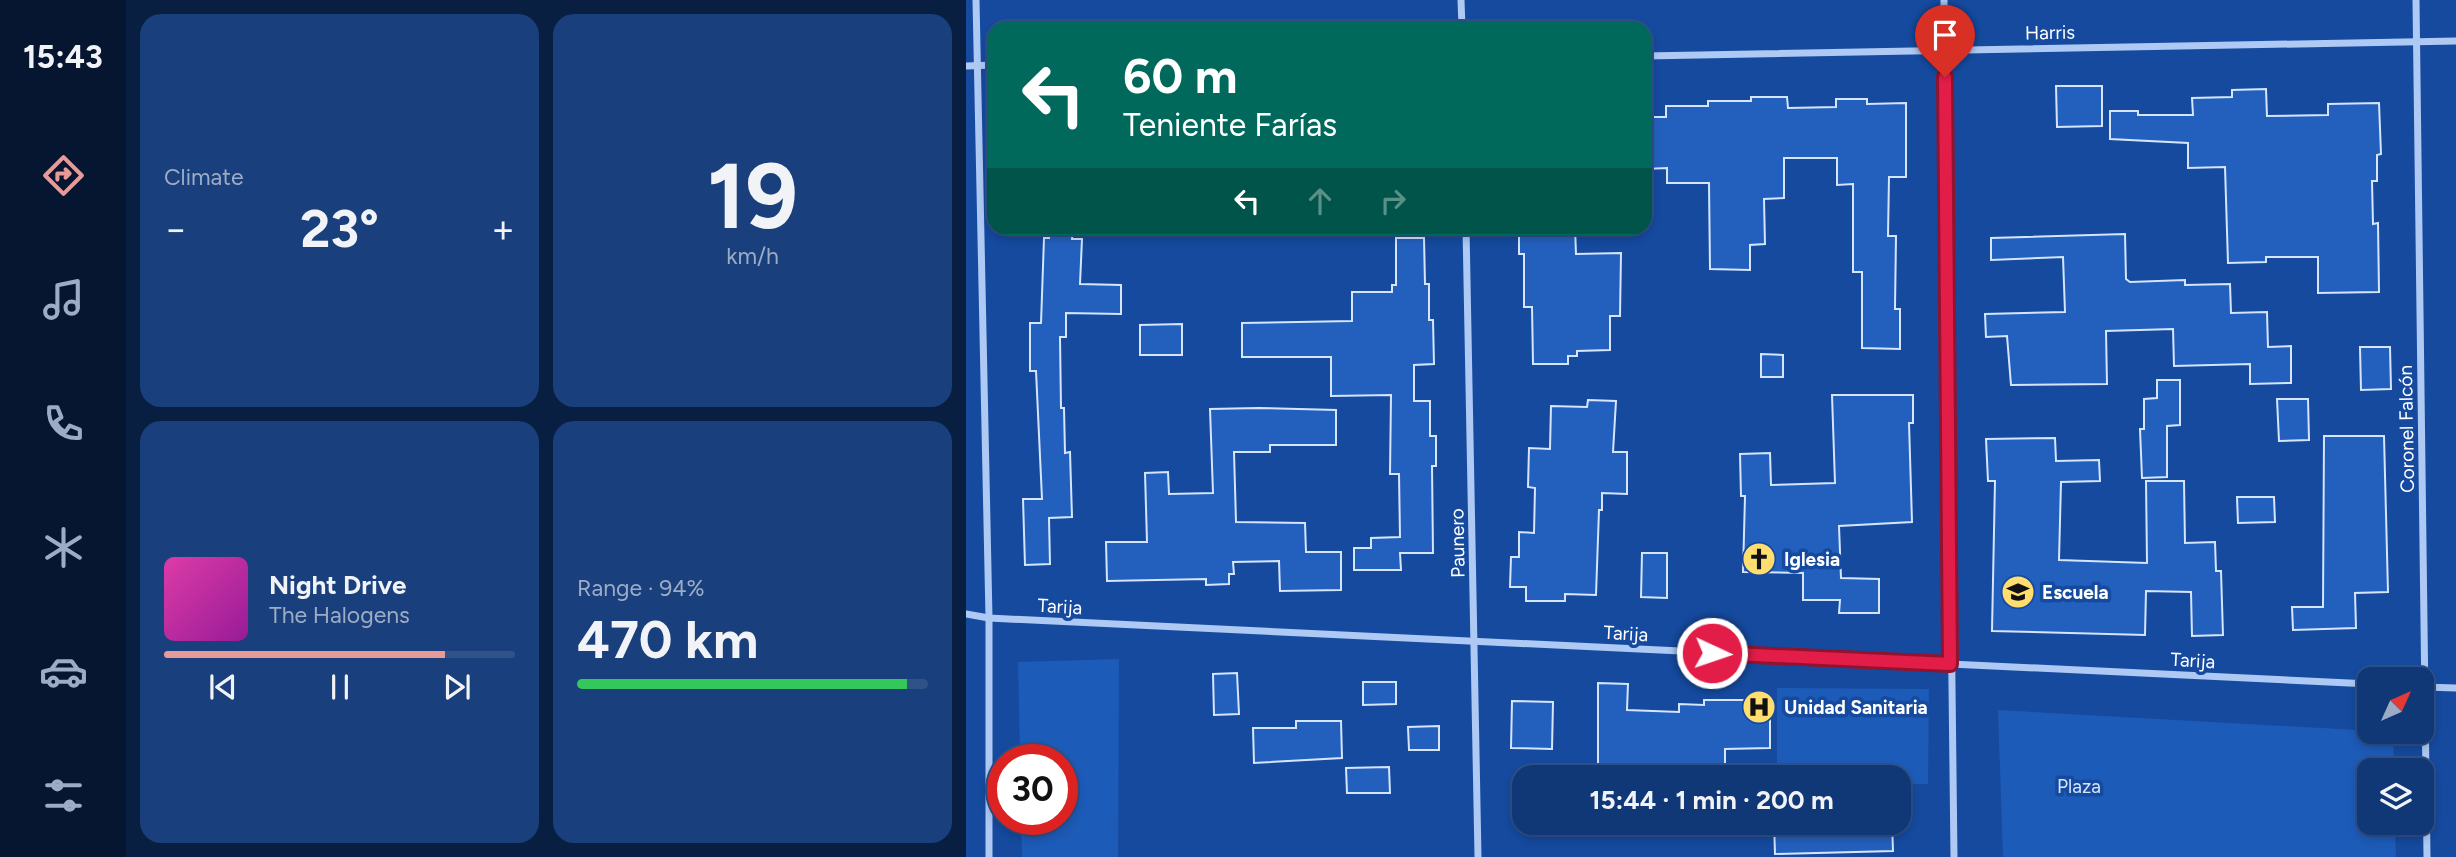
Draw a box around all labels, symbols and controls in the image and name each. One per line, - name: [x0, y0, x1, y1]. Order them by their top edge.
- pin: [1915, 5, 1975, 77]
- icon: arrive: [1926, 16, 1964, 54]
- street label: Harris: [2025, 21, 2075, 44]
- text: 15:43: [23, 38, 103, 76]
- text: 60 m: [1123, 46, 1238, 105]
- icon: left: [1008, 49, 1099, 140]
- text: Teniente Farías: [1123, 106, 1337, 144]
- text: 19: [707, 142, 798, 251]
- icon: directions: [39, 151, 88, 200]
- text: Climate: [164, 163, 243, 191]
- icon: left: [1228, 182, 1266, 220]
- icon: ahead: [1301, 182, 1339, 220]
- icon: right: [1374, 182, 1412, 220]
- text: 23°: [300, 198, 379, 260]
- text: −: [164, 206, 188, 252]
- text: +: [491, 206, 515, 252]
- text: km/h: [726, 242, 779, 270]
- icon: music: [39, 275, 88, 324]
- street label: Coronel Falcón: [2394, 365, 2419, 493]
- icon: phone: [39, 399, 88, 448]
- street label: Paunero: [1445, 508, 1470, 578]
- icon: climate: [39, 523, 88, 572]
- church icon: Iglesia: [1740, 540, 1778, 578]
- place label: Iglesia: [1784, 548, 1840, 571]
- text: Night Drive: [269, 569, 406, 601]
- school or university icon: Escuela: [1999, 573, 2037, 611]
- text: Range · 94%: [577, 574, 705, 602]
- place label: Escuela: [2042, 581, 2109, 604]
- street label: Tarija: [1037, 594, 1083, 619]
- text: The Halogens: [269, 601, 410, 629]
- text: 470 km: [577, 609, 758, 671]
- position arrow: [1675, 616, 1749, 690]
- street label: Tarija: [1603, 621, 1649, 646]
- icon: car: [39, 647, 88, 696]
- street label: Tarija: [2170, 648, 2216, 673]
- north arrow: [2357, 667, 2434, 744]
- map controls: [2357, 667, 2434, 835]
- icon: previous: [204, 668, 242, 706]
- icon: pause: [321, 668, 359, 706]
- icon: next: [438, 668, 476, 706]
- hospital icon: Unidad Sanitaria: [1740, 688, 1778, 726]
- place label: Unidad Sanitaria: [1784, 696, 1928, 719]
- speed limit sign: 30: [987, 744, 1078, 835]
- button: layers: [2357, 758, 2434, 835]
- icon: filters: [39, 771, 88, 820]
- park label: Plaza: [2057, 775, 2101, 798]
- text: 15:44 · 1 min · 200 m: [1589, 784, 1834, 816]

